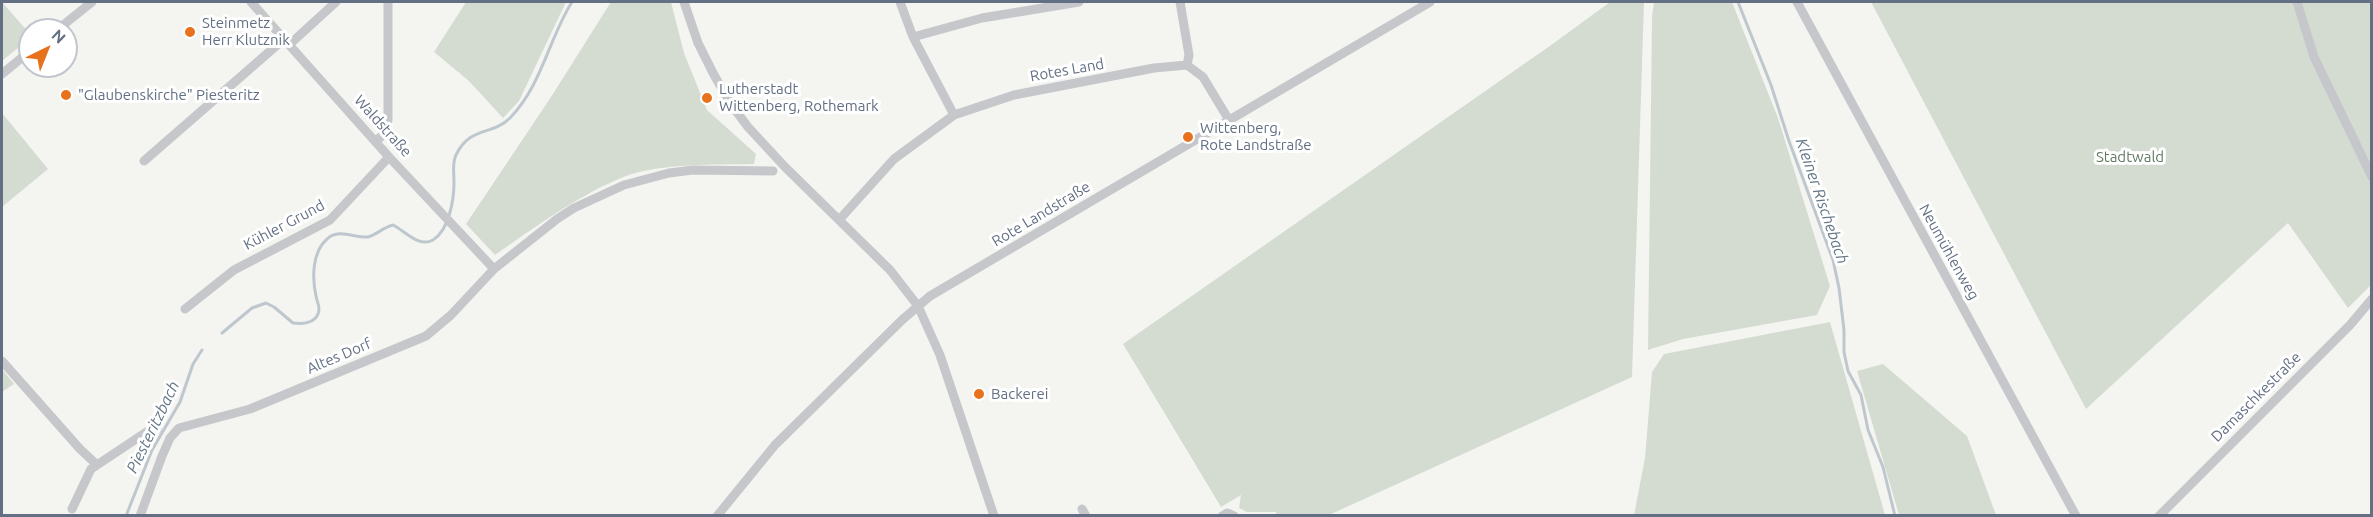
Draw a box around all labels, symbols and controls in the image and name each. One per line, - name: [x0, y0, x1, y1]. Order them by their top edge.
- place label: Steinmetz Herr Klutznik: [202, 14, 290, 49]
- north arrow: [18, 18, 78, 78]
- marker: Steinmetz Herr Klutznik: [183, 25, 197, 39]
- text: N: [48, 26, 69, 47]
- street label: Rotes Land: [1029, 55, 1105, 85]
- place label: Lutherstadt Wittenberg, Rothemark: [719, 80, 879, 115]
- place label: "Glaubenskirche" Piesteritz: [78, 86, 260, 104]
- marker: "Glaubenskirche" Piesteritz: [59, 88, 73, 102]
- street label: Waldstraße: [351, 91, 415, 161]
- marker: Lutherstadt Wittenberg, Rothemark: [700, 91, 714, 105]
- place label: Wittenberg, Rote Landstraße: [1200, 119, 1311, 154]
- marker: Wittenberg, Rote Landstraße: [1181, 130, 1195, 144]
- water label: Kleiner Rischebach: [1791, 136, 1853, 266]
- park label: Stadtwald: [2096, 148, 2164, 166]
- street label: Rote Landstraße: [989, 178, 1093, 250]
- street label: Kühler Grund: [240, 196, 328, 254]
- street label: Neumühlenweg: [1915, 201, 1983, 303]
- street label: Altes Dorf: [304, 334, 374, 378]
- street label: Damaschkestraße: [2207, 348, 2305, 446]
- water label: Piesteritzbach: [122, 378, 184, 476]
- place label: Backerei: [991, 385, 1048, 403]
- marker: Backerei: [972, 387, 986, 401]

